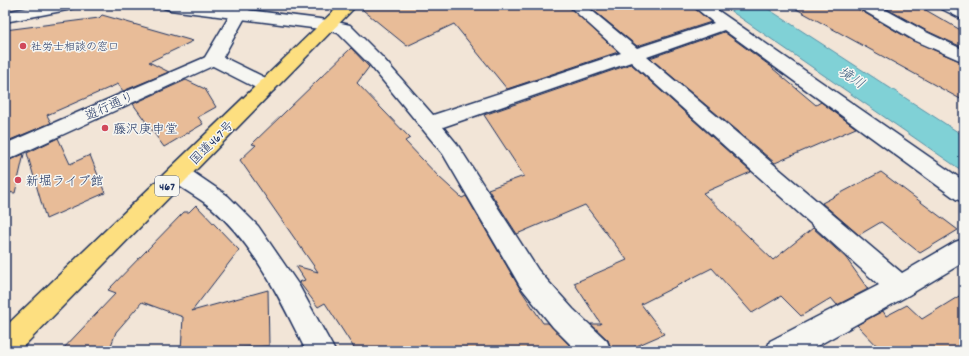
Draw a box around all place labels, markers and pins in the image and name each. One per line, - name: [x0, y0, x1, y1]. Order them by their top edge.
- place label: 社労士相談の窓口: [31, 40, 119, 56]
- marker: 社労士相談の窓口: [18, 41, 28, 51]
- place label: 藤沢庚申堂: [113, 121, 178, 140]
- marker: 藤沢庚申堂: [100, 123, 110, 133]
- place label: 新堀ライブ館: [26, 173, 103, 192]
- marker: 新堀ライブ館: [13, 175, 23, 185]

